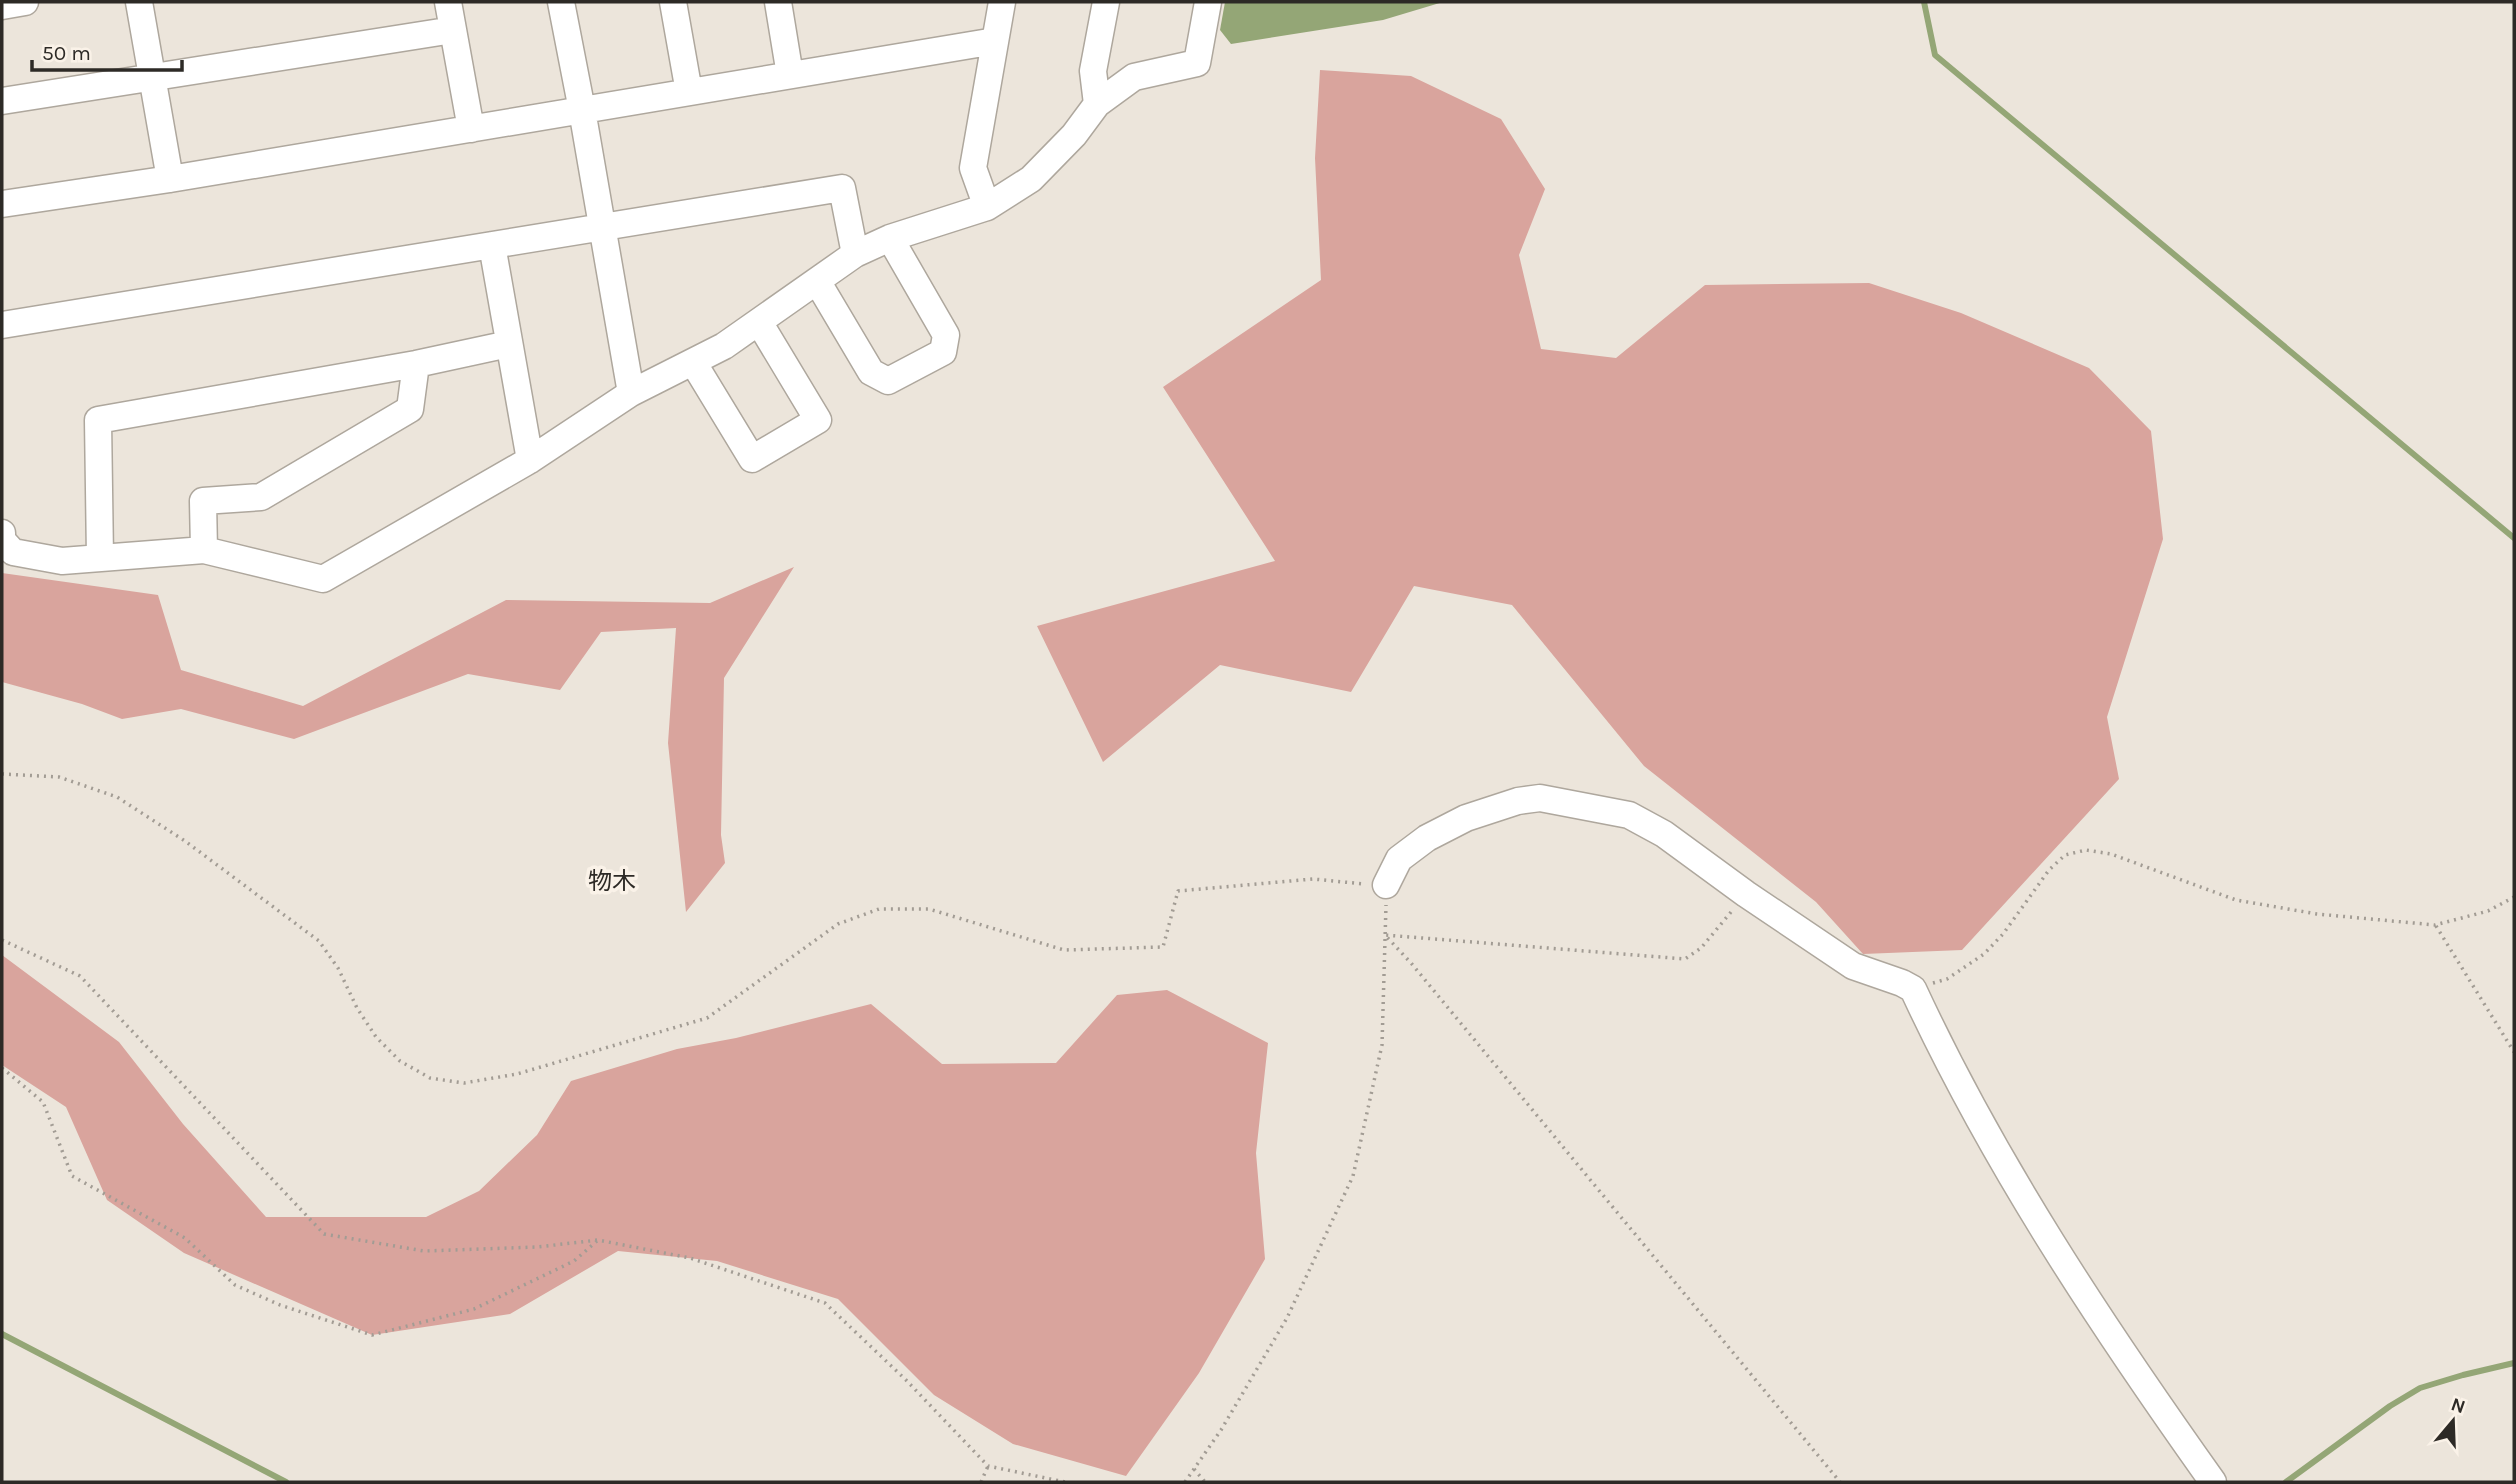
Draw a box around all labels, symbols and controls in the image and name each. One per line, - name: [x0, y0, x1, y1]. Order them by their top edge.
- scale bar: [32, 28, 182, 72]
- text: 50 m: [42, 41, 91, 65]
- district label: 物木: [588, 867, 636, 895]
- north arrow: [2418, 1386, 2488, 1456]
- text: N: [2448, 1393, 2468, 1418]

